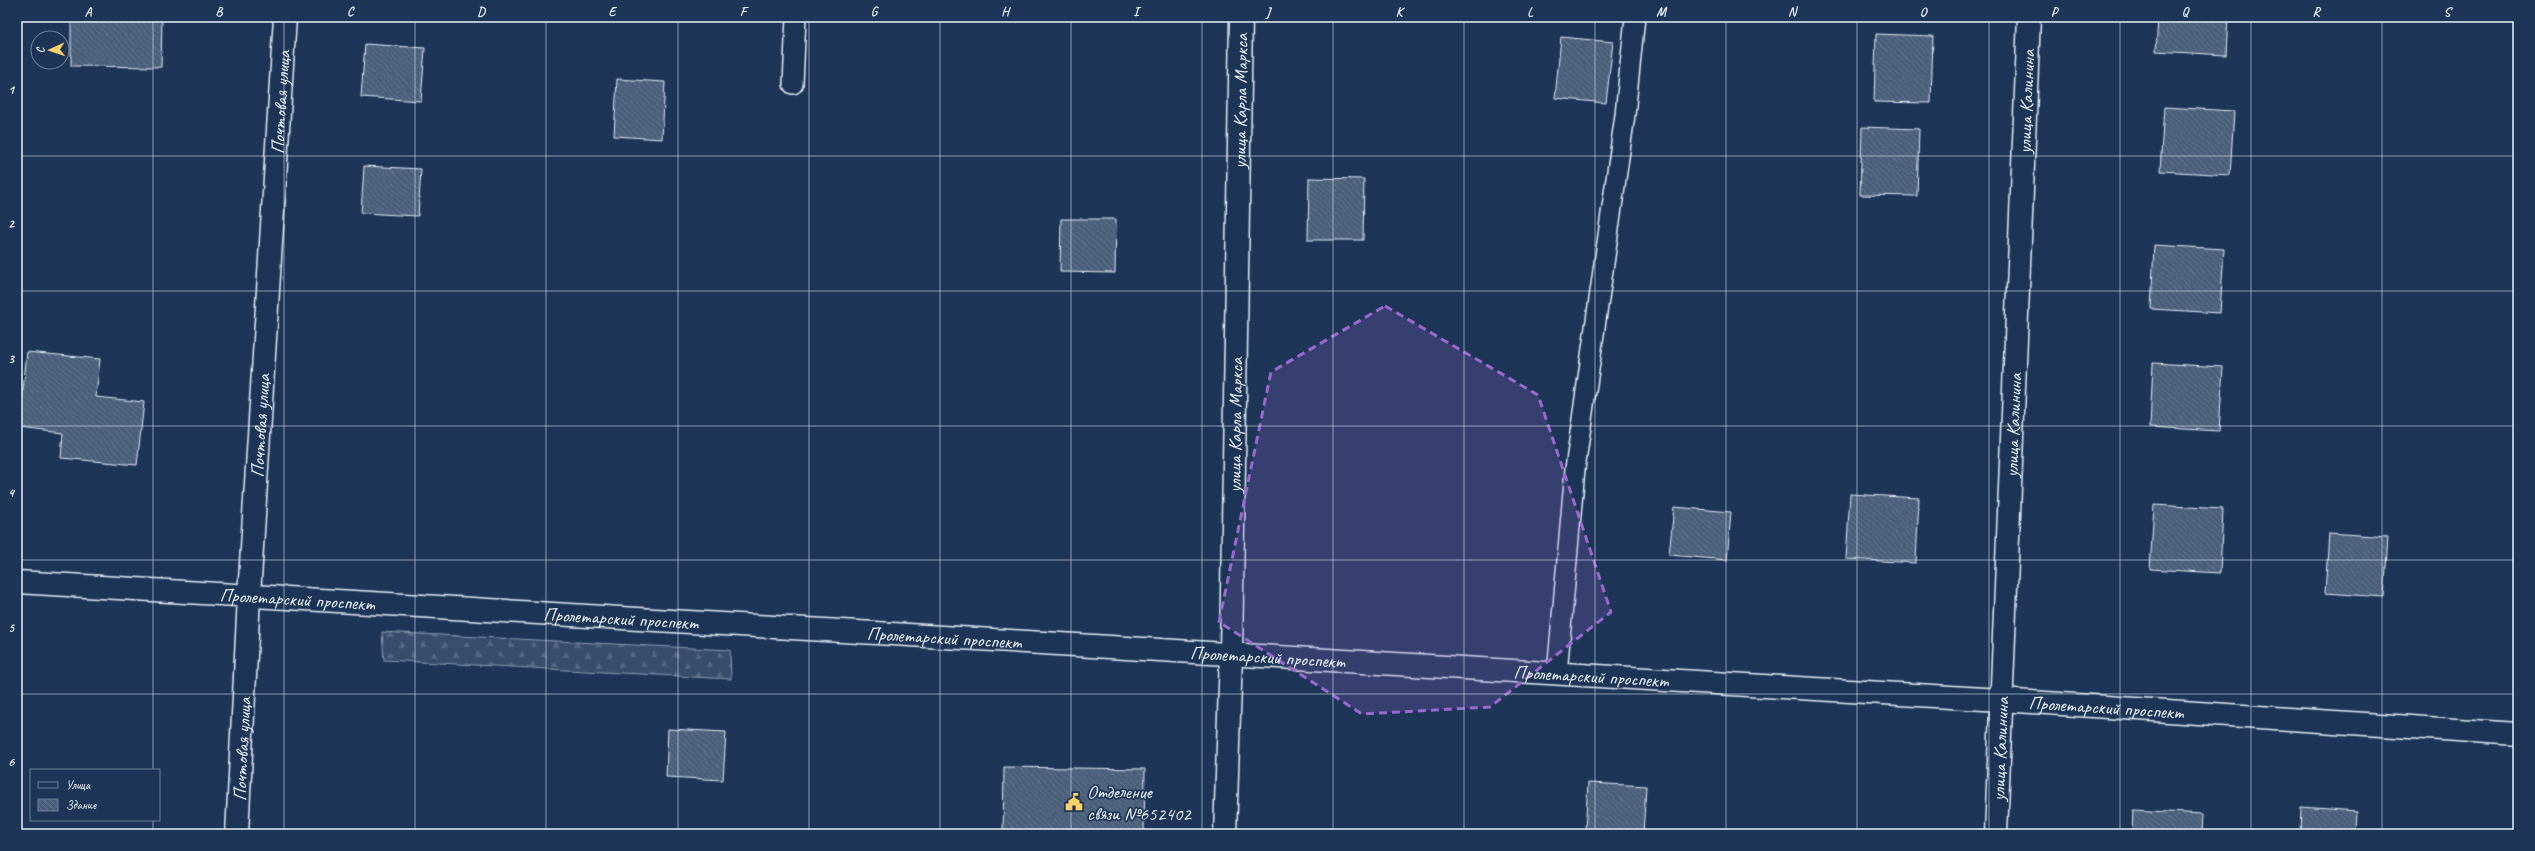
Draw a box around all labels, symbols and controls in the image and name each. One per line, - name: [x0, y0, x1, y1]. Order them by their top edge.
- text: A: [85, 4, 93, 20]
- text: B: [216, 4, 224, 20]
- text: C: [347, 4, 355, 20]
- text: D: [477, 4, 486, 20]
- text: E: [609, 4, 618, 20]
- text: F: [740, 4, 749, 20]
- text: G: [871, 4, 879, 20]
- text: H: [1001, 4, 1011, 20]
- text: I: [1133, 4, 1142, 20]
- text: J: [1265, 4, 1272, 20]
- text: K: [1396, 4, 1406, 20]
- text: L: [1527, 4, 1534, 20]
- text: M: [1656, 4, 1667, 20]
- text: N: [1788, 4, 1799, 20]
- text: O: [1920, 4, 1929, 20]
- text: P: [2051, 4, 2060, 20]
- text: Q: [2182, 4, 2190, 20]
- text: R: [2312, 4, 2321, 20]
- text: S: [2444, 4, 2454, 20]
- north arrow: [30, 30, 70, 70]
- street label: улица Карла Маркса: [1228, 32, 1254, 170]
- text: С: [33, 46, 47, 54]
- street label: Почтовая улица: [266, 48, 296, 155]
- street label: улица Калинина: [2012, 48, 2041, 155]
- text: 1: [8, 82, 16, 98]
- text: 2: [8, 216, 15, 232]
- text: 3: [8, 351, 15, 367]
- street label: улица Карла Маркса: [1223, 356, 1249, 494]
- street label: улица Калинина: [1999, 371, 2028, 479]
- street label: Почтовая улица: [245, 372, 276, 478]
- text: 4: [8, 485, 16, 501]
- street label: Пролетарский проспект: [219, 583, 377, 616]
- street label: Пролетарский проспект: [543, 602, 700, 636]
- text: 5: [8, 620, 15, 636]
- street label: Пролетарский проспект: [866, 622, 1024, 655]
- street label: Пролетарский проспект: [1190, 641, 1347, 674]
- street label: Пролетарский проспект: [1513, 660, 1671, 693]
- street label: Пролетарский проспект: [2028, 691, 2186, 725]
- street label: Почтовая улица: [228, 695, 257, 801]
- street label: улица Калинина: [1986, 695, 2015, 802]
- text: 6: [8, 754, 15, 770]
- legend: [30, 769, 160, 821]
- text: Улица: [66, 777, 91, 793]
- place label: Отделение связи №652402: [1087, 780, 1192, 826]
- public building icon: Отделение связи №652402: [1064, 792, 1084, 812]
- text: Здание: [66, 797, 97, 813]

